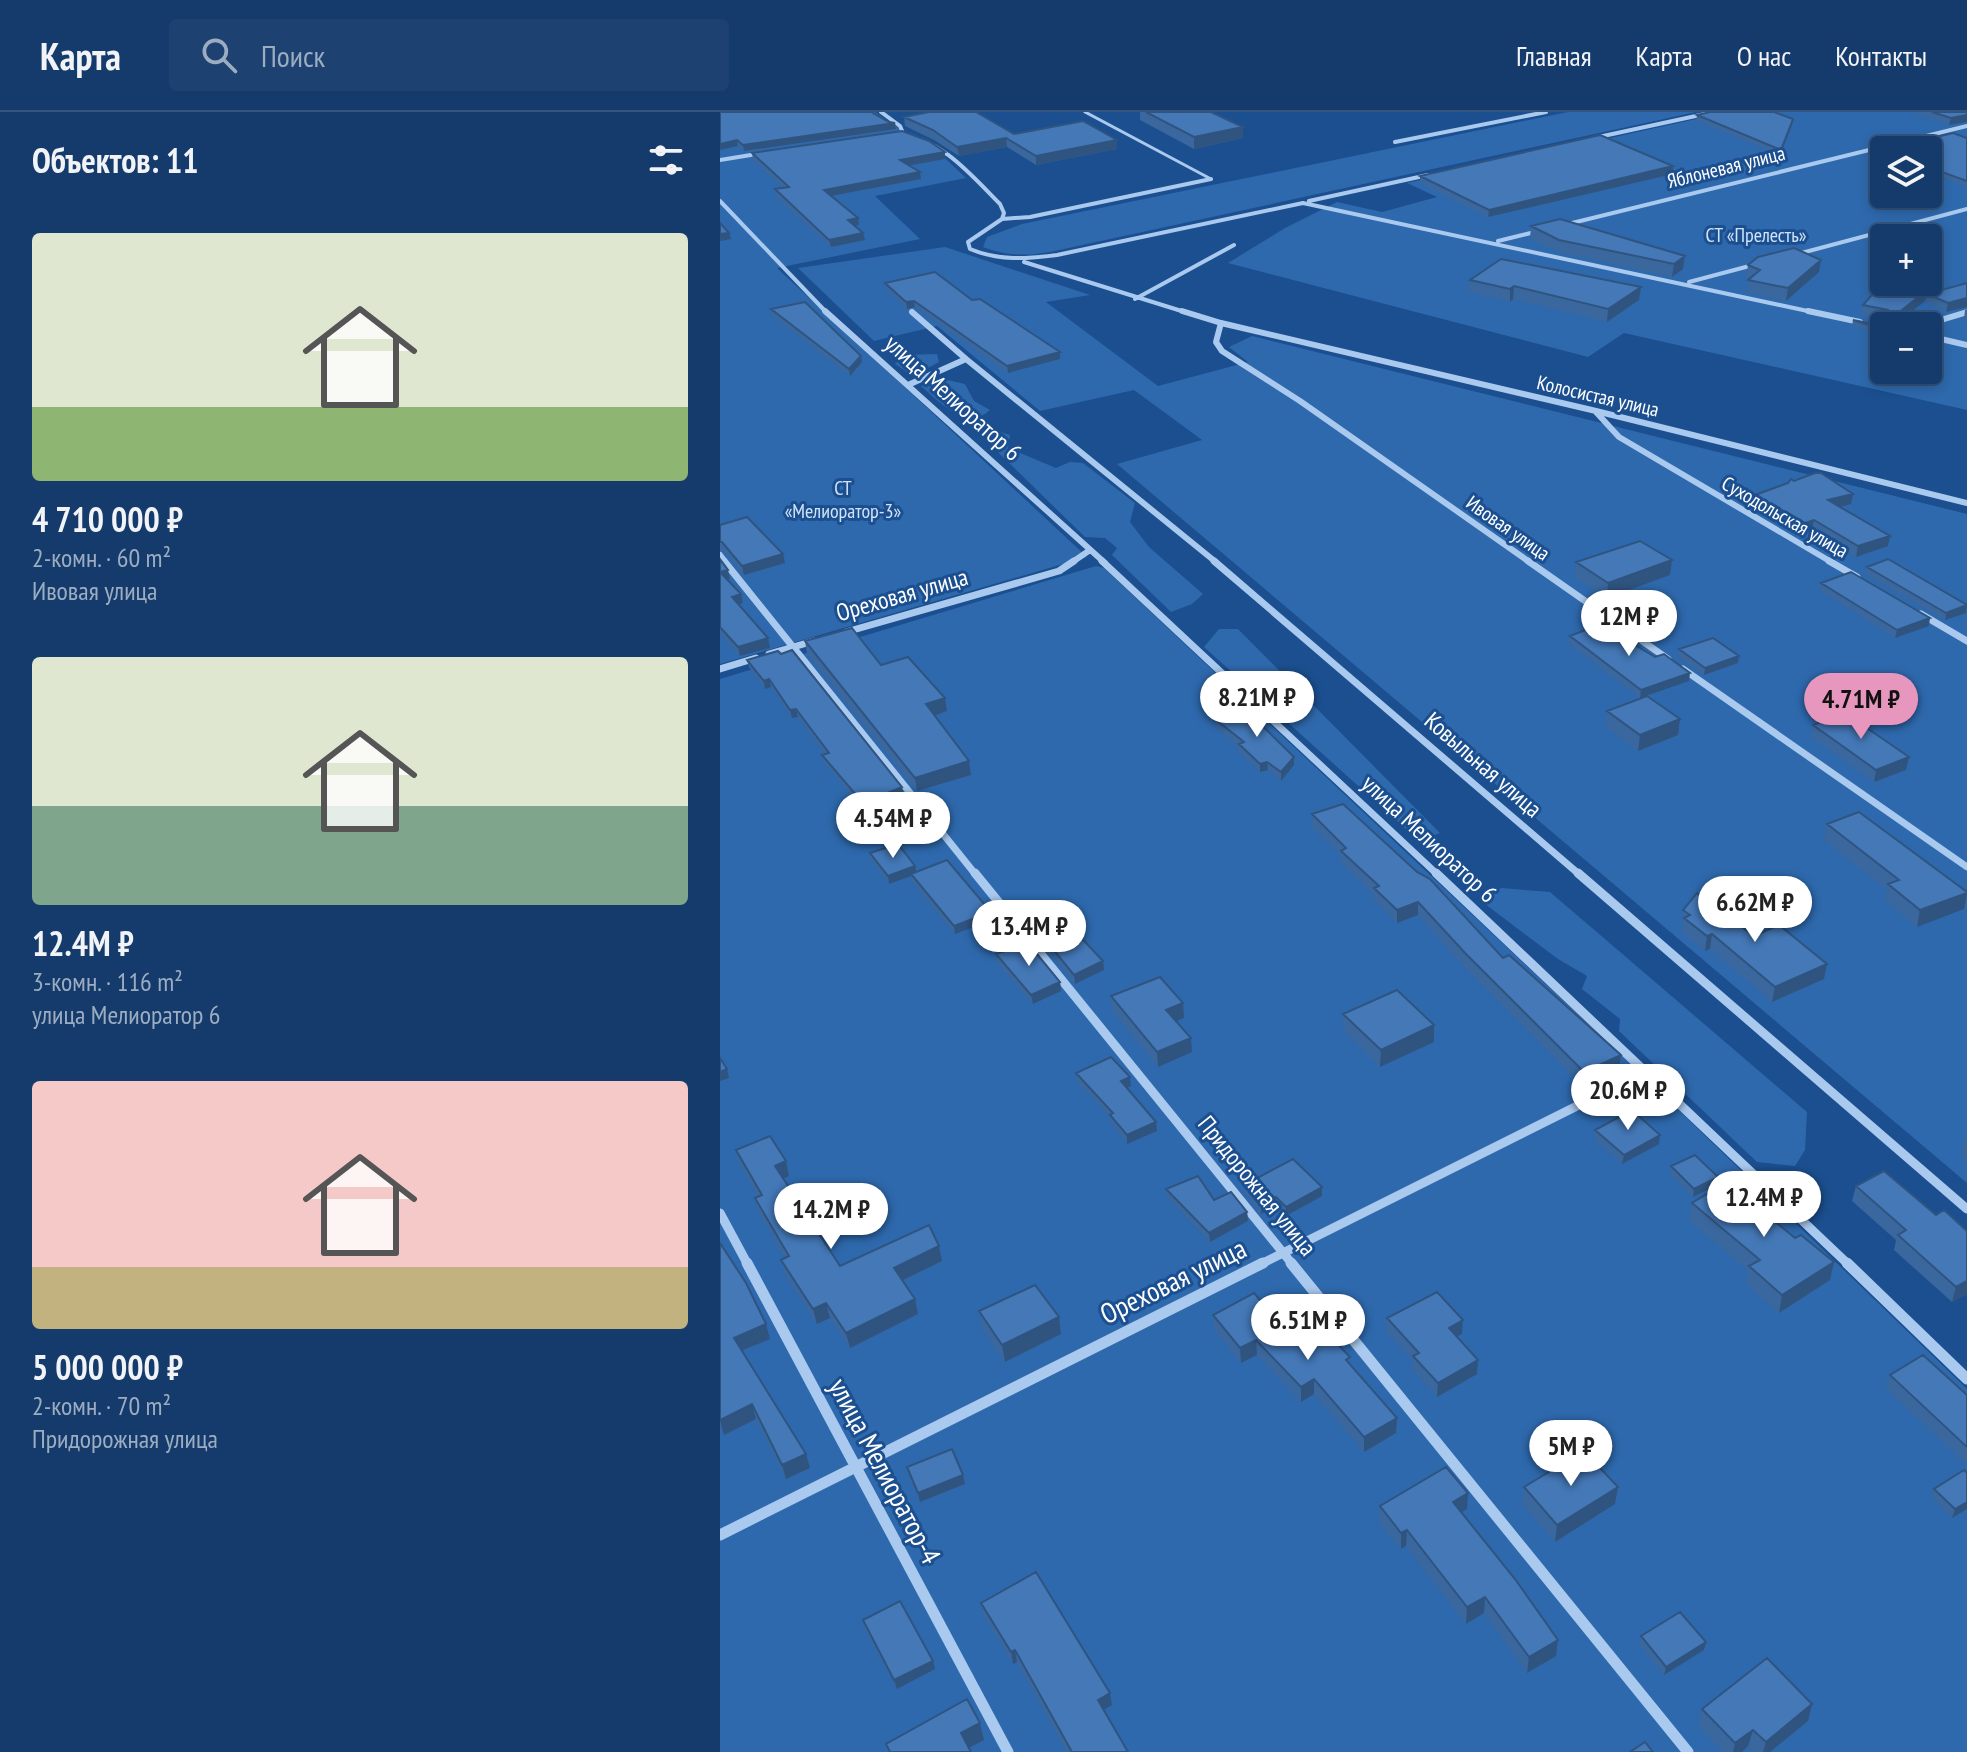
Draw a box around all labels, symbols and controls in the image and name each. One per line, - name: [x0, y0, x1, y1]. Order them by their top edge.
- search box: [169, 19, 729, 91]
- text: Карта: [40, 31, 121, 80]
- icon: search: [197, 33, 241, 77]
- text: Поиск: [261, 36, 325, 75]
- text: Главная: [1516, 37, 1592, 74]
- text: Карта: [1636, 37, 1693, 74]
- text: О нас: [1737, 37, 1791, 74]
- text: Контакты: [1835, 37, 1927, 74]
- map controls: [1870, 136, 1942, 384]
- button: layers: [1870, 136, 1942, 208]
- text: Объектов: 11: [32, 138, 199, 182]
- icon: filters: [644, 138, 688, 182]
- street label: Яблоневая улица: [1664, 140, 1788, 194]
- park label: СТ «Прелесть»: [1706, 222, 1807, 248]
- button: +: [1870, 224, 1942, 296]
- icon: home: [288, 285, 432, 429]
- button: −: [1870, 312, 1942, 384]
- street label: улица Мелиоратор 6: [878, 328, 1028, 467]
- street label: Колосистая улица: [1534, 369, 1662, 423]
- street label: Суходольская улица: [1717, 470, 1853, 564]
- park label: СТ «Мелиоратор-3»: [785, 475, 902, 524]
- street label: Ивовая улица: [1461, 490, 1555, 566]
- text: 4 710 000 ₽: [32, 497, 183, 541]
- text: 2-комн. · 60 m²: [32, 541, 171, 574]
- street label: Ореховая улица: [832, 561, 971, 628]
- text: Ивовая улица: [32, 574, 158, 607]
- pin: 12M ₽: [1573, 590, 1685, 658]
- text: 12M ₽: [1599, 599, 1659, 632]
- pin: 8.21M ₽: [1183, 671, 1331, 739]
- pin: 4.71M ₽: [1787, 673, 1935, 741]
- text: 8.21M ₽: [1218, 680, 1296, 713]
- text: 4.71M ₽: [1822, 682, 1900, 715]
- street label: Ковыльная улица: [1418, 705, 1549, 824]
- icon: home: [288, 709, 432, 853]
- street label: улица Мелиоратор 6: [1355, 768, 1504, 909]
- pin: 4.54M ₽: [819, 792, 967, 860]
- text: 4.54M ₽: [854, 801, 932, 834]
- pin: 6.62M ₽: [1681, 876, 1829, 944]
- text: 6.62M ₽: [1716, 885, 1794, 918]
- pin: 13.4M ₽: [955, 900, 1103, 968]
- text: 13.4M ₽: [990, 909, 1068, 942]
- text: 12.4M ₽: [32, 921, 134, 965]
- text: 3-комн. · 116 m²: [32, 965, 183, 998]
- text: улица Мелиоратор 6: [32, 998, 220, 1031]
- pin: 20.6M ₽: [1554, 1064, 1702, 1132]
- text: 20.6M ₽: [1589, 1073, 1667, 1106]
- street label: Придорожная улица: [1191, 1109, 1323, 1262]
- icon: home: [288, 1133, 432, 1277]
- pin: 12.4M ₽: [1690, 1171, 1838, 1239]
- text: 12.4M ₽: [1725, 1180, 1803, 1213]
- pin: 14.2M ₽: [757, 1183, 905, 1251]
- text: 14.2M ₽: [792, 1192, 870, 1225]
- street label: Ореховая улица: [1093, 1229, 1252, 1332]
- pin: 6.51M ₽: [1234, 1294, 1382, 1362]
- text: 6.51M ₽: [1269, 1303, 1347, 1336]
- text: 5 000 000 ₽: [32, 1345, 183, 1389]
- street label: улица Мелиоратор-4: [821, 1372, 950, 1570]
- text: 2-комн. · 70 m²: [32, 1389, 171, 1422]
- pin: 5M ₽: [1524, 1420, 1618, 1488]
- text: Придорожная улица: [32, 1422, 218, 1455]
- text: 5M ₽: [1547, 1429, 1595, 1462]

